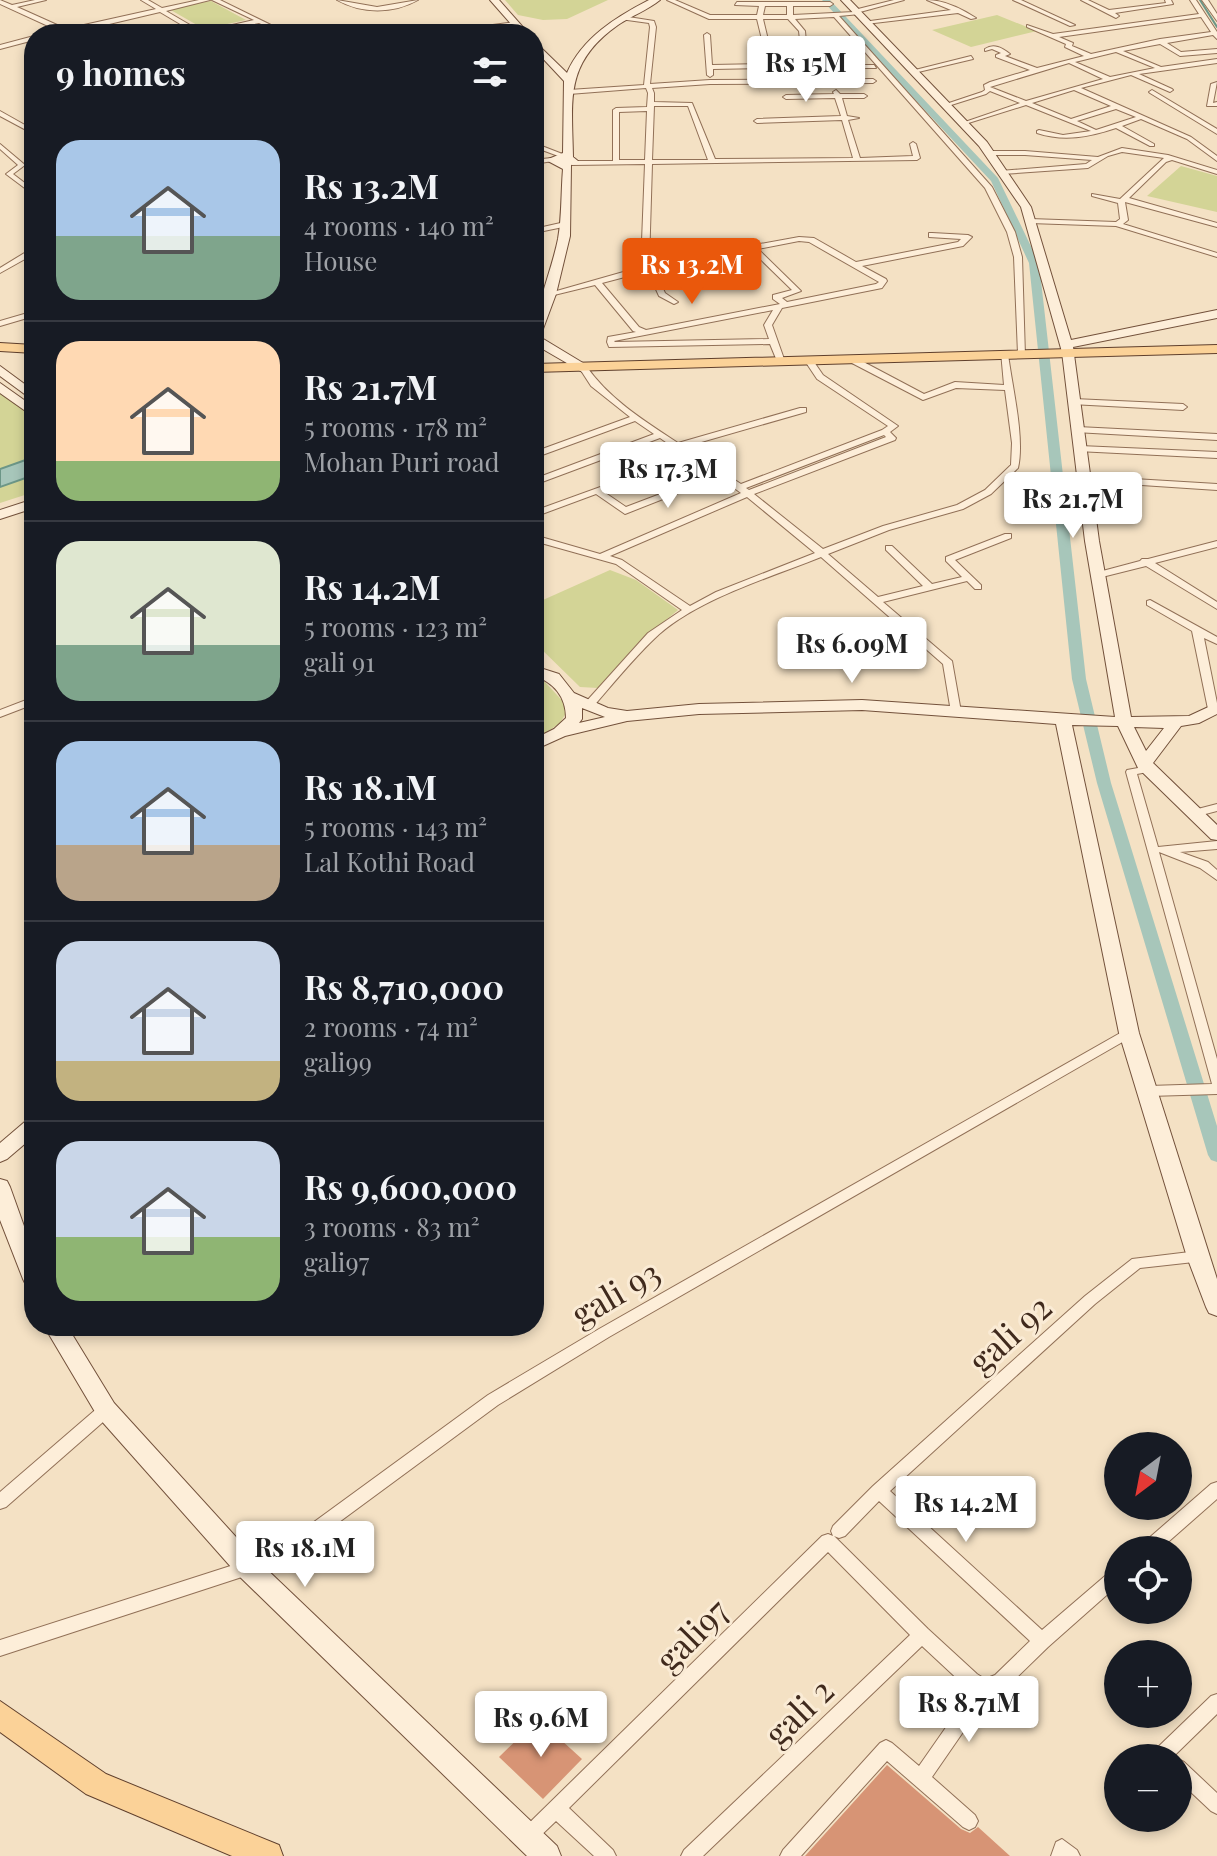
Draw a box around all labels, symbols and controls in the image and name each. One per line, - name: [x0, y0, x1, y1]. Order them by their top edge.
- pin: Rs 15M: [741, 36, 871, 104]
- text: Rs 15M: [765, 44, 847, 79]
- text: 9 homes: [56, 49, 186, 95]
- icon: filters: [468, 50, 512, 94]
- text: Rs 13.2M: [304, 162, 439, 208]
- icon: home: [120, 172, 216, 268]
- text: 4 rooms · 140 m²: [304, 208, 494, 243]
- pin: Rs 13.2M: [609, 238, 775, 306]
- text: House: [304, 243, 377, 278]
- text: Rs 13.2M: [640, 246, 744, 281]
- text: Rs 21.7M: [304, 363, 437, 409]
- icon: home: [120, 373, 216, 469]
- text: 5 rooms · 178 m²: [304, 409, 487, 444]
- pin: Rs 17.3M: [585, 442, 751, 510]
- text: Mohan Puri road: [304, 444, 500, 479]
- text: Rs 17.3M: [618, 450, 718, 485]
- pin: Rs 21.7M: [990, 472, 1156, 540]
- text: Rs 21.7M: [1022, 480, 1124, 515]
- text: Rs 14.2M: [304, 563, 441, 609]
- icon: home: [120, 573, 216, 669]
- text: 5 rooms · 123 m²: [304, 609, 487, 644]
- pin: Rs 6.09M: [769, 617, 935, 685]
- text: Rs 6.09M: [796, 625, 908, 660]
- text: gali 91: [304, 644, 375, 679]
- text: Rs 18.1M: [304, 763, 437, 809]
- icon: home: [120, 773, 216, 869]
- text: 5 rooms · 143 m²: [304, 809, 487, 844]
- text: Lal Kothi Road: [304, 844, 475, 879]
- text: Rs 8,710,000: [304, 963, 504, 1009]
- icon: home: [120, 973, 216, 1069]
- text: 2 rooms · 74 m²: [304, 1009, 478, 1044]
- text: gali99: [304, 1044, 372, 1079]
- text: Rs 9,600,000: [304, 1163, 517, 1209]
- icon: home: [120, 1173, 216, 1269]
- text: 3 rooms · 83 m²: [304, 1209, 480, 1244]
- text: gali97: [304, 1244, 369, 1279]
- street label: gali 93: [562, 1248, 668, 1336]
- street label: gali 92: [958, 1284, 1060, 1382]
- north arrow: [1104, 1432, 1192, 1520]
- map controls: [1104, 1432, 1192, 1832]
- pin: Rs 14.2M: [883, 1476, 1049, 1544]
- text: Rs 14.2M: [914, 1484, 1018, 1519]
- pin: Rs 18.1M: [222, 1521, 388, 1589]
- text: Rs 18.1M: [254, 1529, 356, 1564]
- button: locate: [1104, 1536, 1192, 1624]
- street label: gali97: [645, 1587, 738, 1680]
- button: +: [1104, 1640, 1192, 1728]
- street label: gali 2: [754, 1667, 842, 1755]
- pin: Rs 8.71M: [886, 1676, 1052, 1744]
- text: Rs 8.71M: [917, 1684, 1021, 1719]
- pin: Rs 9.6M: [467, 1691, 615, 1759]
- text: Rs 9.6M: [493, 1699, 589, 1734]
- button: −: [1104, 1744, 1192, 1832]

